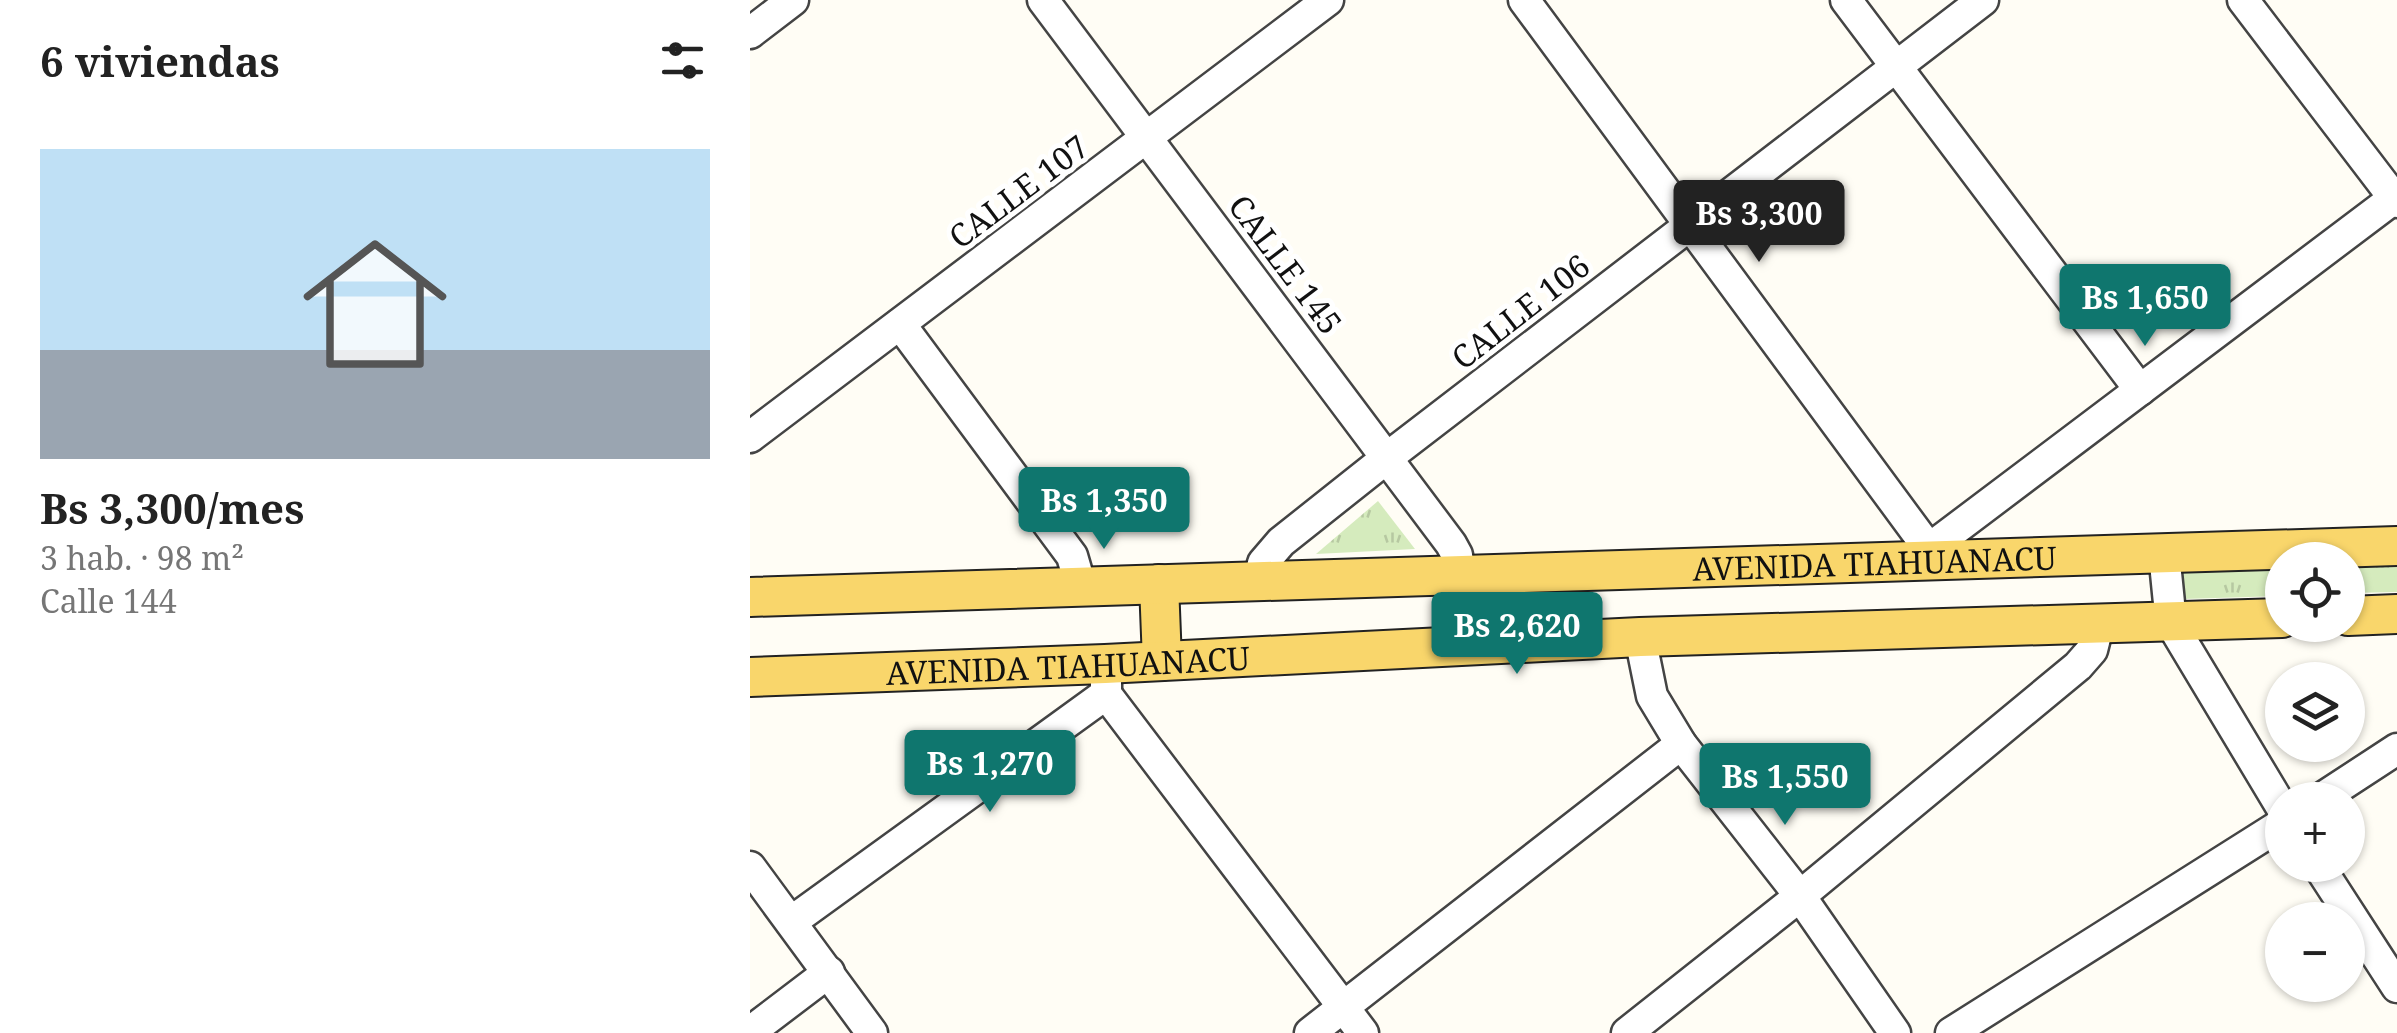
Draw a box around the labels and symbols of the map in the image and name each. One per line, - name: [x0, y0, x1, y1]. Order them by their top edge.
- street label: CALLE 107: [940, 124, 1096, 258]
- pin: Bs 3,300: [1656, 180, 1862, 265]
- street label: CALLE 145: [1219, 186, 1353, 342]
- street label: CALLE 106: [1442, 244, 1598, 378]
- pin: Bs 1,650: [2042, 264, 2248, 349]
- pin: Bs 1,350: [1001, 467, 1207, 552]
- street label: AVENIDA TIAHUANACU: [1692, 535, 2057, 589]
- pin: Bs 2,620: [1414, 592, 1620, 677]
- street label: AVENIDA TIAHUANACU: [885, 635, 1251, 694]
- pin: Bs 1,270: [887, 730, 1093, 815]
- pin: Bs 1,550: [1682, 743, 1888, 828]

